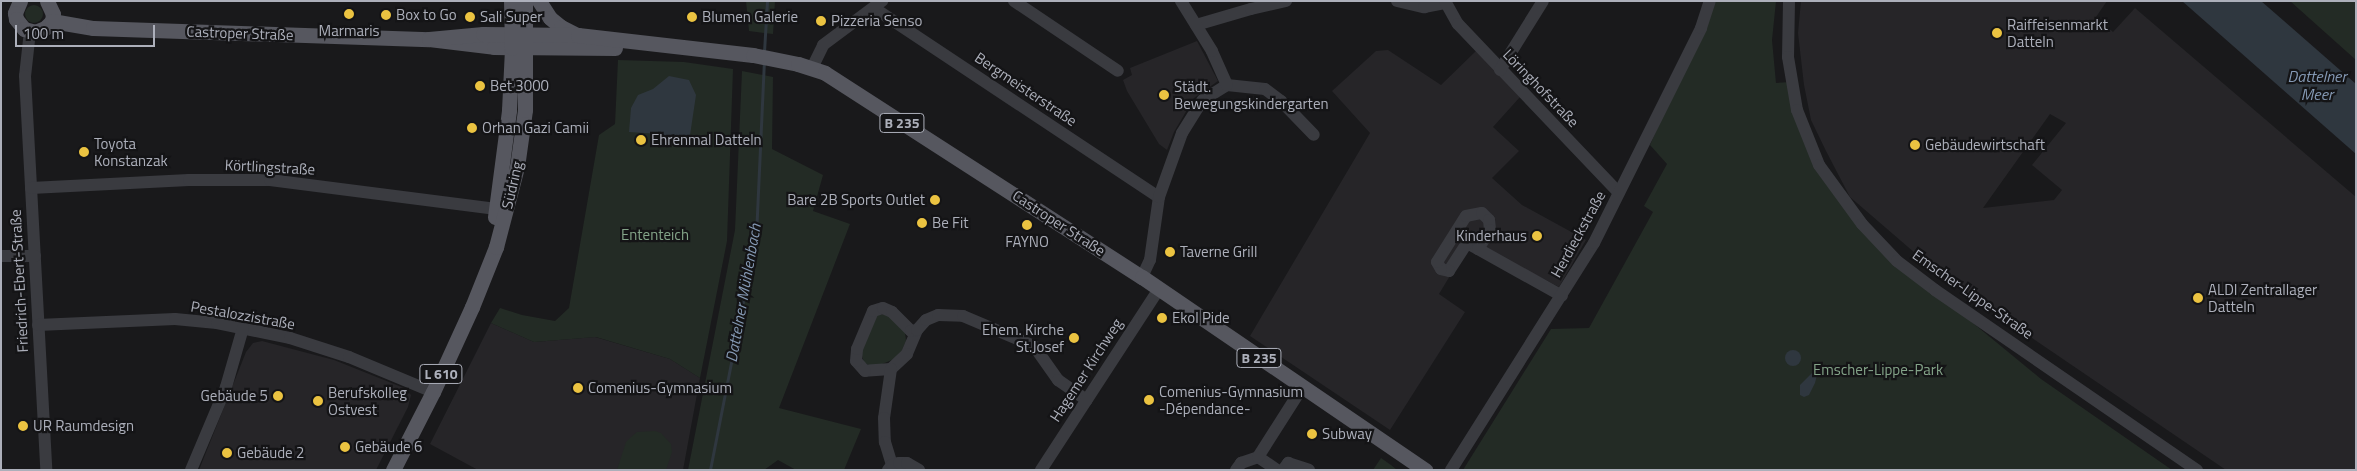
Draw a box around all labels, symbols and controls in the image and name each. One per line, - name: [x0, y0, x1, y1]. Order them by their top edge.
- place label: Box to Go: [396, 6, 457, 24]
- marker: Marmaris: [343, 8, 355, 20]
- place label: Sali Super: [480, 8, 542, 26]
- place label: Blumen Galerie: [702, 8, 798, 26]
- marker: Box to Go: [380, 9, 392, 21]
- marker: Sali Super: [464, 11, 476, 23]
- marker: Blumen Galerie: [686, 11, 698, 23]
- place label: Pizzeria Senso: [831, 12, 922, 30]
- scale bar: [18, 15, 158, 47]
- marker: Pizzeria Senso: [815, 15, 827, 27]
- place label: Raiffeisenmarkt Datteln: [2007, 15, 2108, 50]
- text: 100 m: [23, 22, 64, 45]
- street label: Castroper Straße: [186, 22, 294, 44]
- place label: Marmaris: [319, 22, 379, 40]
- marker: Raiffeisenmarkt Datteln: [1991, 27, 2003, 39]
- street label: Löringhofstraße: [1499, 45, 1583, 131]
- street label: Bergmeisterstraße: [972, 48, 1080, 130]
- water label: Dattelner Meer: [2287, 66, 2347, 104]
- place label: Bet 3000: [490, 77, 549, 95]
- place label: Städt. Bewegungskindergarten: [1174, 77, 1329, 112]
- marker: Bet 3000: [474, 80, 486, 92]
- marker: Städt. Bewegungskindergarten: [1158, 89, 1170, 101]
- road number: B 235: [878, 112, 926, 134]
- place label: Orhan Gazi Camii: [482, 119, 589, 137]
- marker: Orhan Gazi Camii: [466, 122, 478, 134]
- place label: Ehrenmal Datteln: [651, 131, 762, 149]
- place label: Toyota Konstanzak: [94, 134, 168, 169]
- marker: Ehrenmal Datteln: [635, 134, 647, 146]
- place label: Gebäudewirtschaft: [1925, 136, 2045, 154]
- marker: Gebäudewirtschaft: [1909, 139, 1921, 151]
- marker: Toyota Konstanzak: [78, 146, 90, 158]
- street label: Körtlingstraße: [224, 156, 316, 178]
- street label: Südring: [498, 159, 526, 211]
- street label: Castroper Straße: [1009, 186, 1109, 260]
- street label: Herdieckstraße: [1547, 188, 1609, 280]
- place label: Bare 2B Sports Outlet: [787, 191, 925, 209]
- marker: Bare 2B Sports Outlet: [929, 194, 941, 206]
- street label: Friedrich-Ebert-Straße: [6, 209, 32, 353]
- place label: Be Fit: [932, 214, 969, 232]
- marker: Be Fit: [916, 217, 928, 229]
- marker: FAYNO: [1021, 219, 1033, 231]
- water label: Dattelner Mühlenbach: [721, 222, 765, 364]
- park label: Ententeich: [621, 226, 689, 244]
- place label: Kinderhaus: [1456, 227, 1527, 245]
- marker: Kinderhaus: [1531, 230, 1543, 242]
- place label: FAYNO: [1005, 233, 1049, 251]
- place label: Taverne Grill: [1180, 243, 1257, 261]
- marker: Taverne Grill: [1164, 246, 1176, 258]
- street label: Emscher-Lippe-Straße: [1909, 246, 2037, 342]
- place label: ALDI Zentrallager Datteln: [2208, 280, 2317, 315]
- marker: ALDI Zentrallager Datteln: [2192, 292, 2204, 304]
- street label: Pestalozzistraße: [189, 297, 297, 333]
- place label: Ekol Pide: [1172, 309, 1230, 327]
- marker: Ekol Pide: [1156, 312, 1168, 324]
- street label: Hagemer Kirchweg: [1046, 315, 1126, 425]
- place label: Ehem. Kirche St.Josef: [982, 320, 1064, 355]
- marker: Ehem. Kirche St.Josef: [1068, 332, 1080, 344]
- road number: B 235: [1235, 346, 1283, 369]
- park label: Emscher-Lippe-Park: [1813, 361, 1943, 379]
- road number: L 610: [418, 362, 464, 386]
- place label: Comenius-Gymnasium: [588, 379, 732, 397]
- marker: Comenius-Gymnasium: [572, 382, 584, 394]
- place label: Comenius-Gymnasium -Dépendance-: [1159, 382, 1303, 417]
- place label: Berufskolleg Ostvest: [328, 383, 407, 418]
- place label: Gebäude 5: [201, 387, 268, 405]
- marker: Gebäude 5: [272, 390, 284, 402]
- marker: Comenius-Gymnasium -Dépendance-: [1143, 394, 1155, 406]
- marker: Berufskolleg Ostvest: [312, 395, 324, 407]
- place label: UR Raumdesign: [33, 417, 134, 435]
- marker: UR Raumdesign: [17, 420, 29, 432]
- place label: Subway: [1322, 425, 1372, 443]
- marker: Subway: [1306, 428, 1318, 440]
- place label: Gebäude 6: [355, 438, 422, 456]
- marker: Gebäude 6: [339, 441, 351, 453]
- place label: Gebäude 2: [237, 444, 304, 462]
- marker: Gebäude 2: [221, 447, 233, 459]

